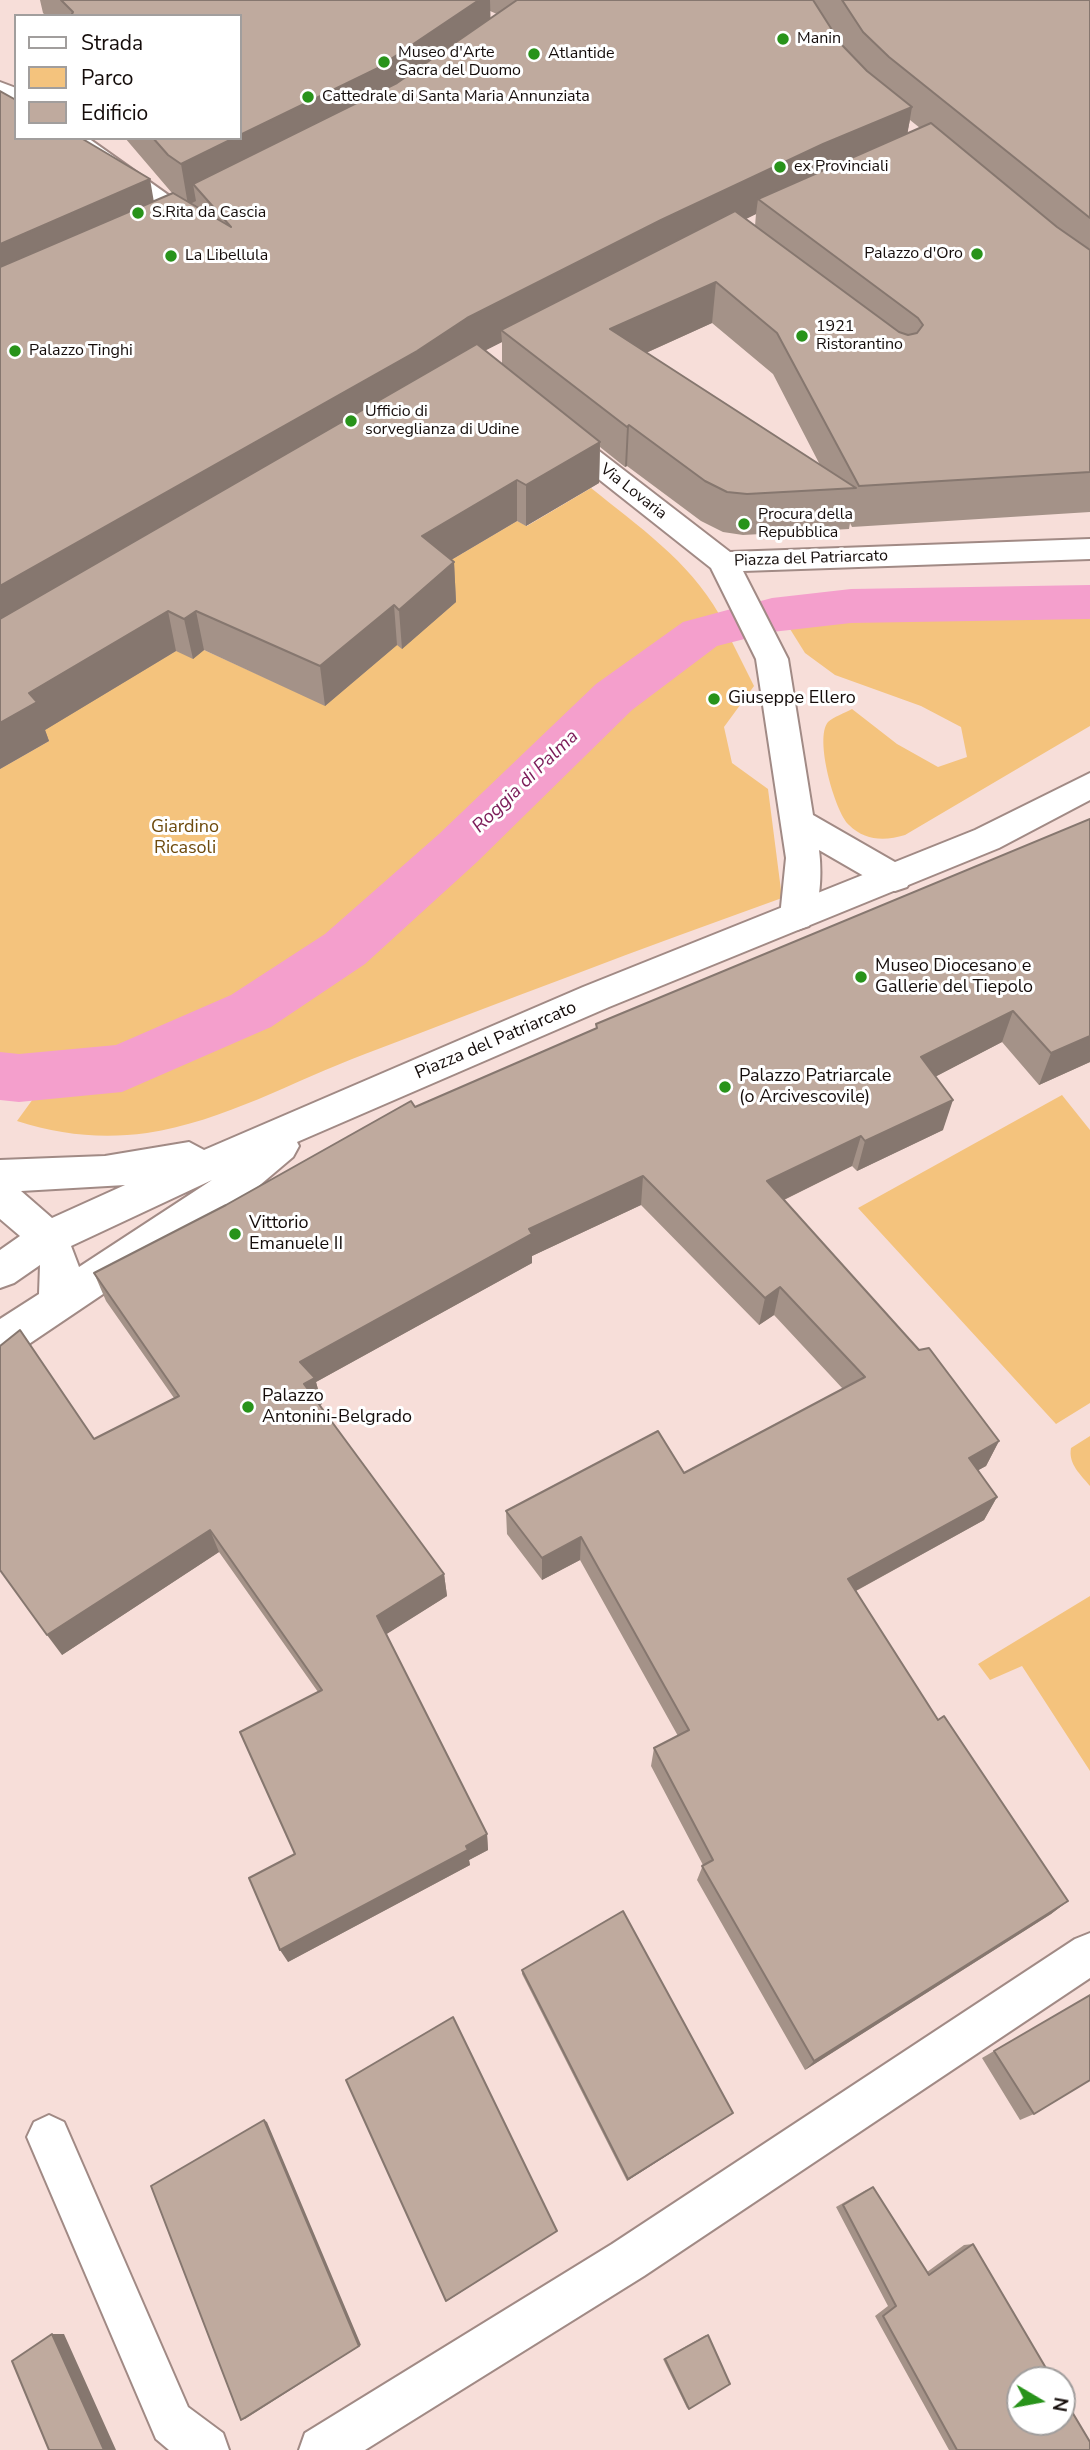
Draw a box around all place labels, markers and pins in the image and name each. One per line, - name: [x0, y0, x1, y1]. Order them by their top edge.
- place label: Manin: [797, 29, 841, 49]
- marker: Manin: [775, 31, 791, 47]
- place label: Museo d'Arte Sacra del Duomo: [398, 43, 521, 81]
- place label: Atlantide: [548, 44, 615, 64]
- marker: Atlantide: [526, 46, 542, 62]
- marker: Museo d'Arte Sacra del Duomo: [376, 54, 392, 70]
- place label: Cattedrale di Santa Maria Annunziata: [322, 87, 590, 107]
- marker: Cattedrale di Santa Maria Annunziata: [300, 89, 316, 105]
- place label: ex Provinciali: [794, 157, 888, 177]
- marker: ex Provinciali: [772, 159, 788, 175]
- place label: S.Rita da Cascia: [152, 203, 266, 223]
- marker: S.Rita da Cascia: [130, 205, 146, 221]
- place label: Palazzo d'Oro: [864, 244, 963, 264]
- place label: La Libellula: [185, 246, 268, 266]
- marker: Palazzo d'Oro: [969, 246, 985, 262]
- marker: La Libellula: [163, 248, 179, 264]
- place label: 1921 Ristorantino: [816, 317, 903, 355]
- marker: 1921 Ristorantino: [794, 328, 810, 344]
- place label: Palazzo Tinghi: [29, 341, 133, 361]
- marker: Palazzo Tinghi: [7, 343, 23, 359]
- place label: Ufficio di sorveglianza di Udine: [365, 402, 519, 440]
- marker: Ufficio di sorveglianza di Udine: [343, 413, 359, 429]
- place label: Procura della Repubblica: [758, 505, 853, 543]
- marker: Procura della Repubblica: [736, 516, 752, 532]
- place label: Giuseppe Ellero: [728, 688, 856, 710]
- marker: Giuseppe Ellero: [706, 691, 722, 707]
- place label: Museo Diocesano e Gallerie del Tiepolo: [875, 956, 1033, 998]
- marker: Museo Diocesano e Gallerie del Tiepolo: [853, 969, 869, 985]
- place label: Palazzo Patriarcale (o Arcivescovile): [739, 1066, 891, 1108]
- marker: Palazzo Patriarcale (o Arcivescovile): [717, 1079, 733, 1095]
- place label: Vittorio Emanuele II: [249, 1213, 343, 1256]
- marker: Vittorio Emanuele II: [227, 1226, 243, 1242]
- place label: Palazzo Antonini-Belgrado: [262, 1386, 412, 1428]
- marker: Palazzo Antonini-Belgrado: [240, 1399, 256, 1415]

